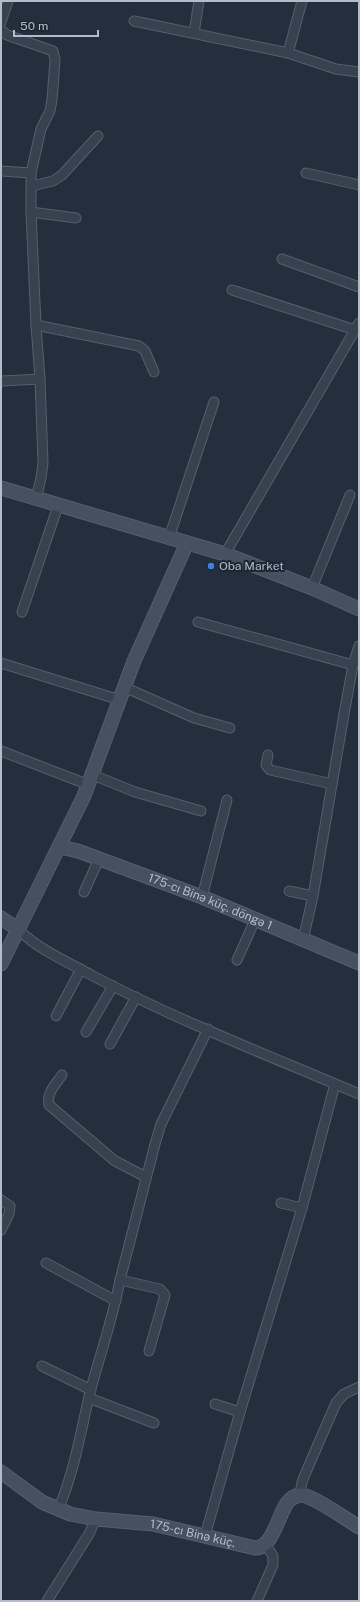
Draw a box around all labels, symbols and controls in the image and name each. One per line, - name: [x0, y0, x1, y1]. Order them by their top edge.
- scale bar: [14, 12, 98, 38]
- text: 50 m: [20, 19, 48, 33]
- place label: Oba Market: [219, 559, 284, 573]
- marker: Oba Market: [206, 561, 216, 571]
- street label: 175-cı Binə küç. döngə 1: [146, 871, 274, 933]
- street label: 175-cı Binə küç.: [150, 1517, 237, 1550]

